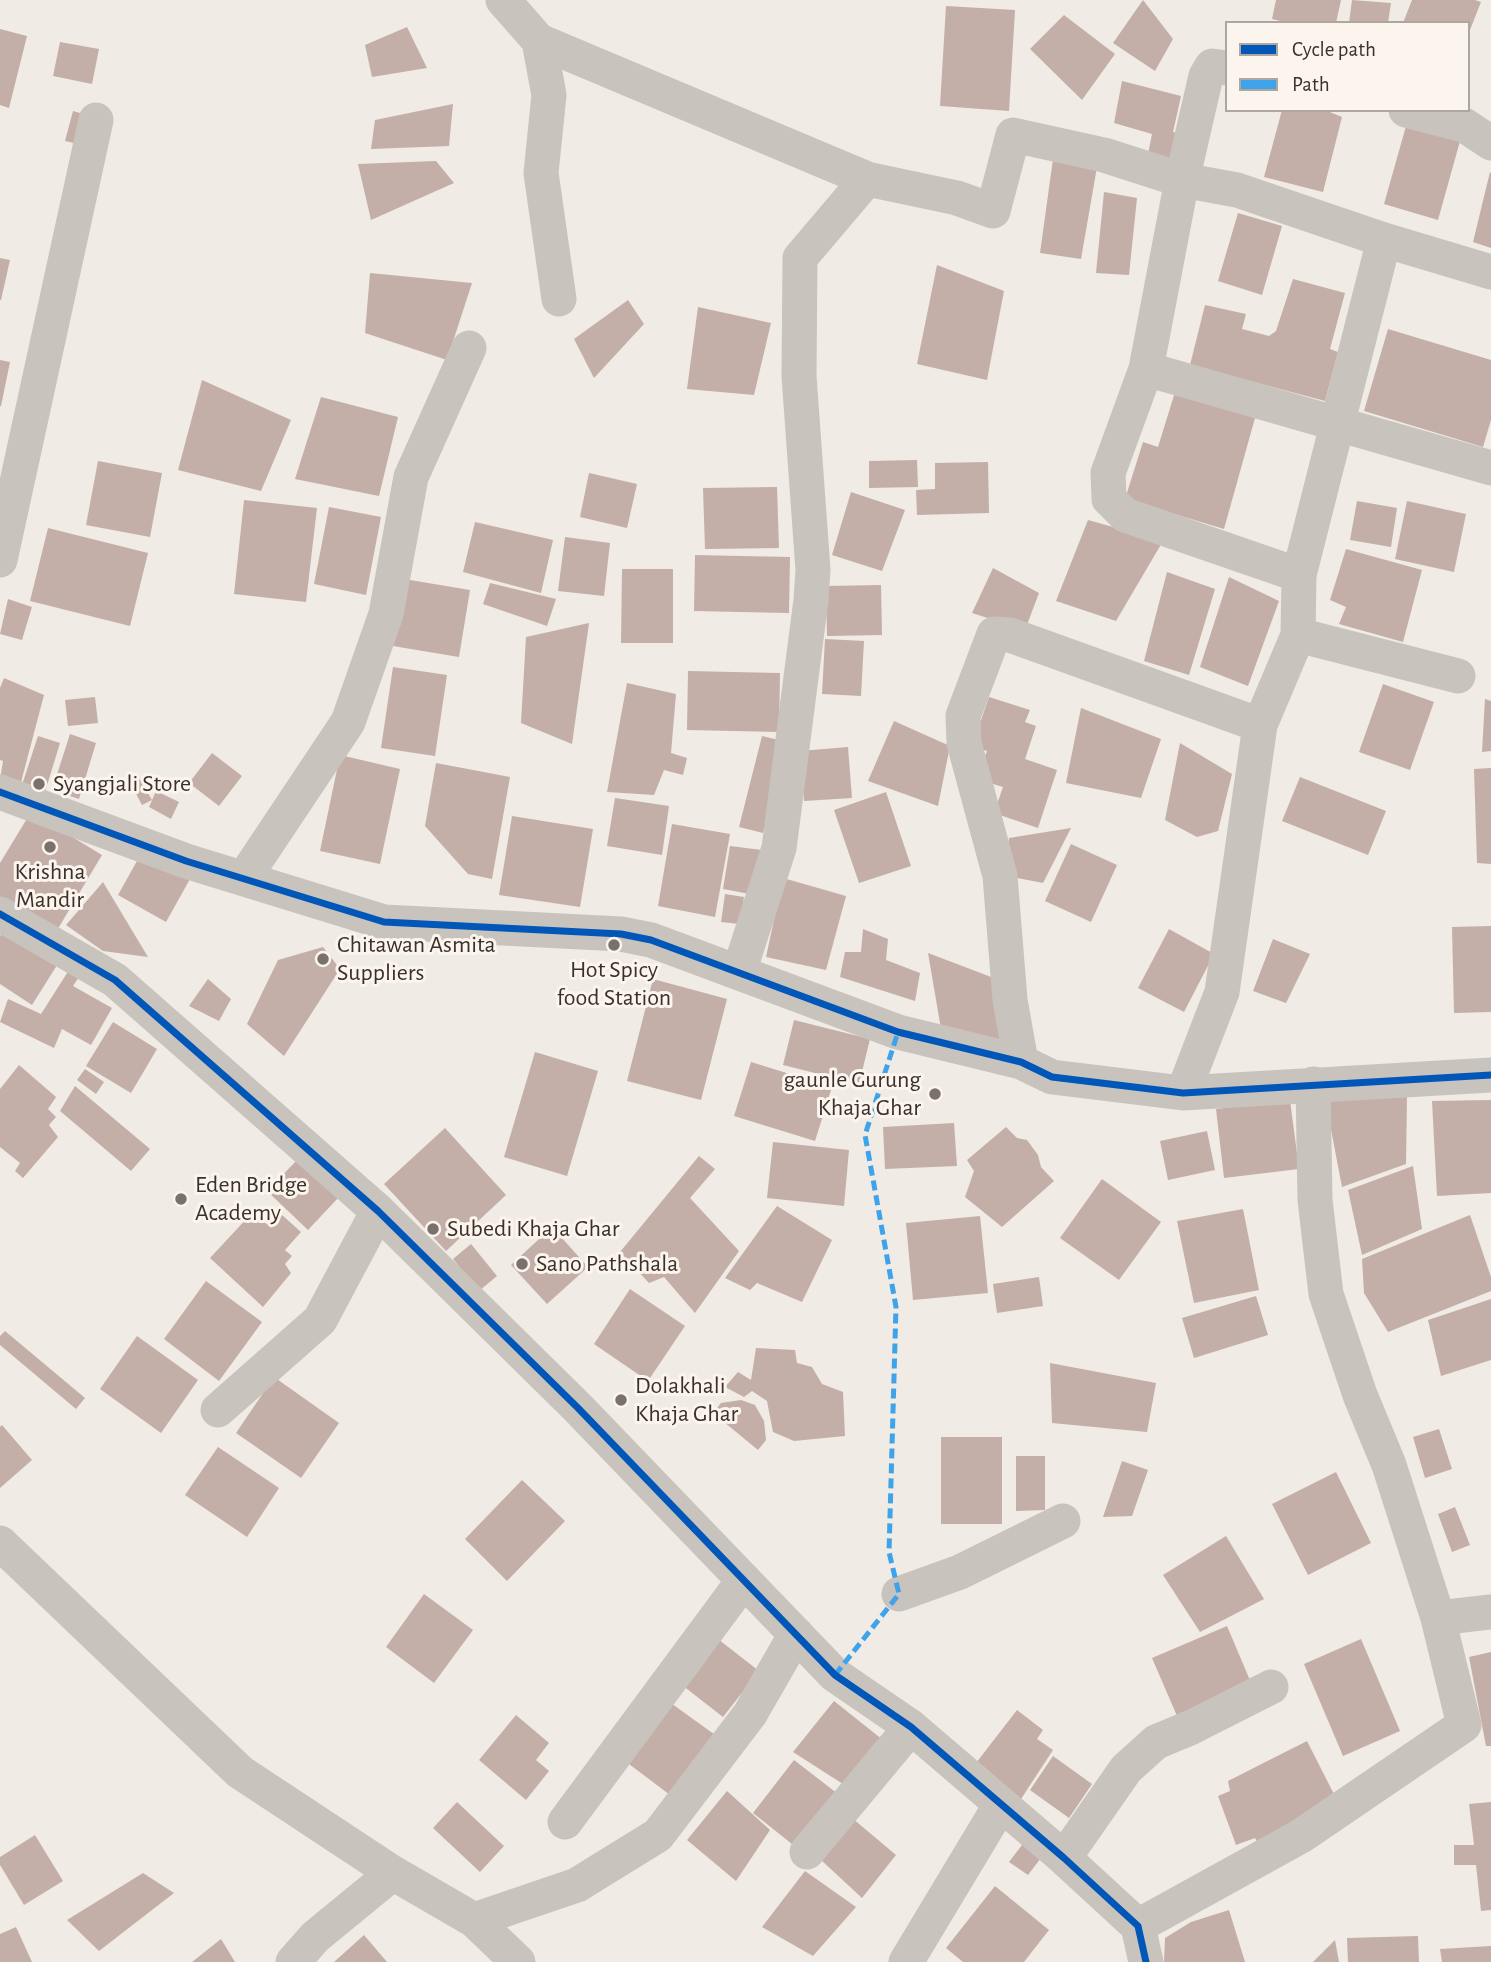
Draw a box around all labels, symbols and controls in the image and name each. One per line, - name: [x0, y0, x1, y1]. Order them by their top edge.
- legend: [1225, 21, 1470, 112]
- text: Cycle path: [1292, 39, 1376, 60]
- text: Path: [1292, 74, 1330, 95]
- place label: Syangjali Store: [53, 770, 191, 798]
- marker: Syangjali Store: [31, 776, 47, 792]
- marker: Krishna Mandir: [42, 839, 58, 855]
- place label: Krishna Mandir: [14, 858, 86, 914]
- place label: Chitawan Asmita Suppliers: [337, 931, 496, 987]
- marker: Hot Spicy food Station: [606, 937, 622, 953]
- marker: Chitawan Asmita Suppliers: [315, 951, 331, 967]
- place label: Hot Spicy food Station: [557, 956, 671, 1012]
- place label: gaunle Gurung Khaja Ghar: [783, 1066, 921, 1122]
- marker: gaunle Gurung Khaja Ghar: [927, 1086, 943, 1102]
- place label: Eden Bridge Academy: [195, 1171, 307, 1227]
- marker: Eden Bridge Academy: [173, 1191, 189, 1207]
- place label: Subedi Khaja Ghar: [447, 1215, 620, 1243]
- marker: Subedi Khaja Ghar: [425, 1221, 441, 1237]
- place label: Sano Pathshala: [536, 1250, 678, 1278]
- marker: Sano Pathshala: [514, 1256, 530, 1272]
- place label: Dolakhali Khaja Ghar: [635, 1372, 738, 1428]
- marker: Dolakhali Khaja Ghar: [613, 1392, 629, 1408]

